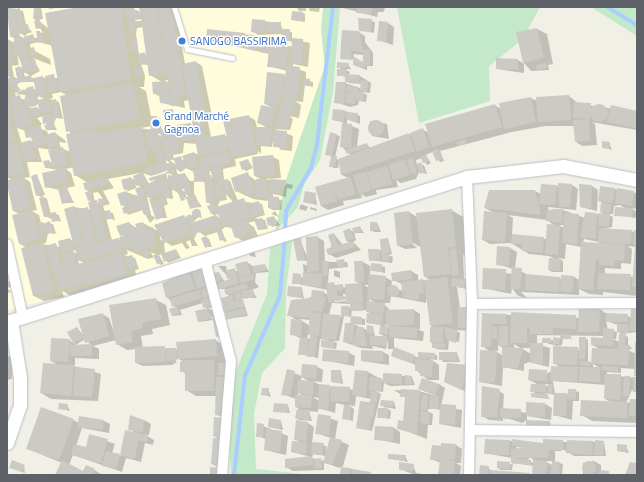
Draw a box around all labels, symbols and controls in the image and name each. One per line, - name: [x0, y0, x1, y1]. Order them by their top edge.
- place label: SANOGO BASSIRIMA: [190, 34, 287, 48]
- marker: SANOGO BASSIRIMA: [177, 36, 187, 46]
- place label: Grand Marché Gagnoa: [164, 110, 229, 136]
- marker: Grand Marché Gagnoa: [151, 118, 161, 128]

